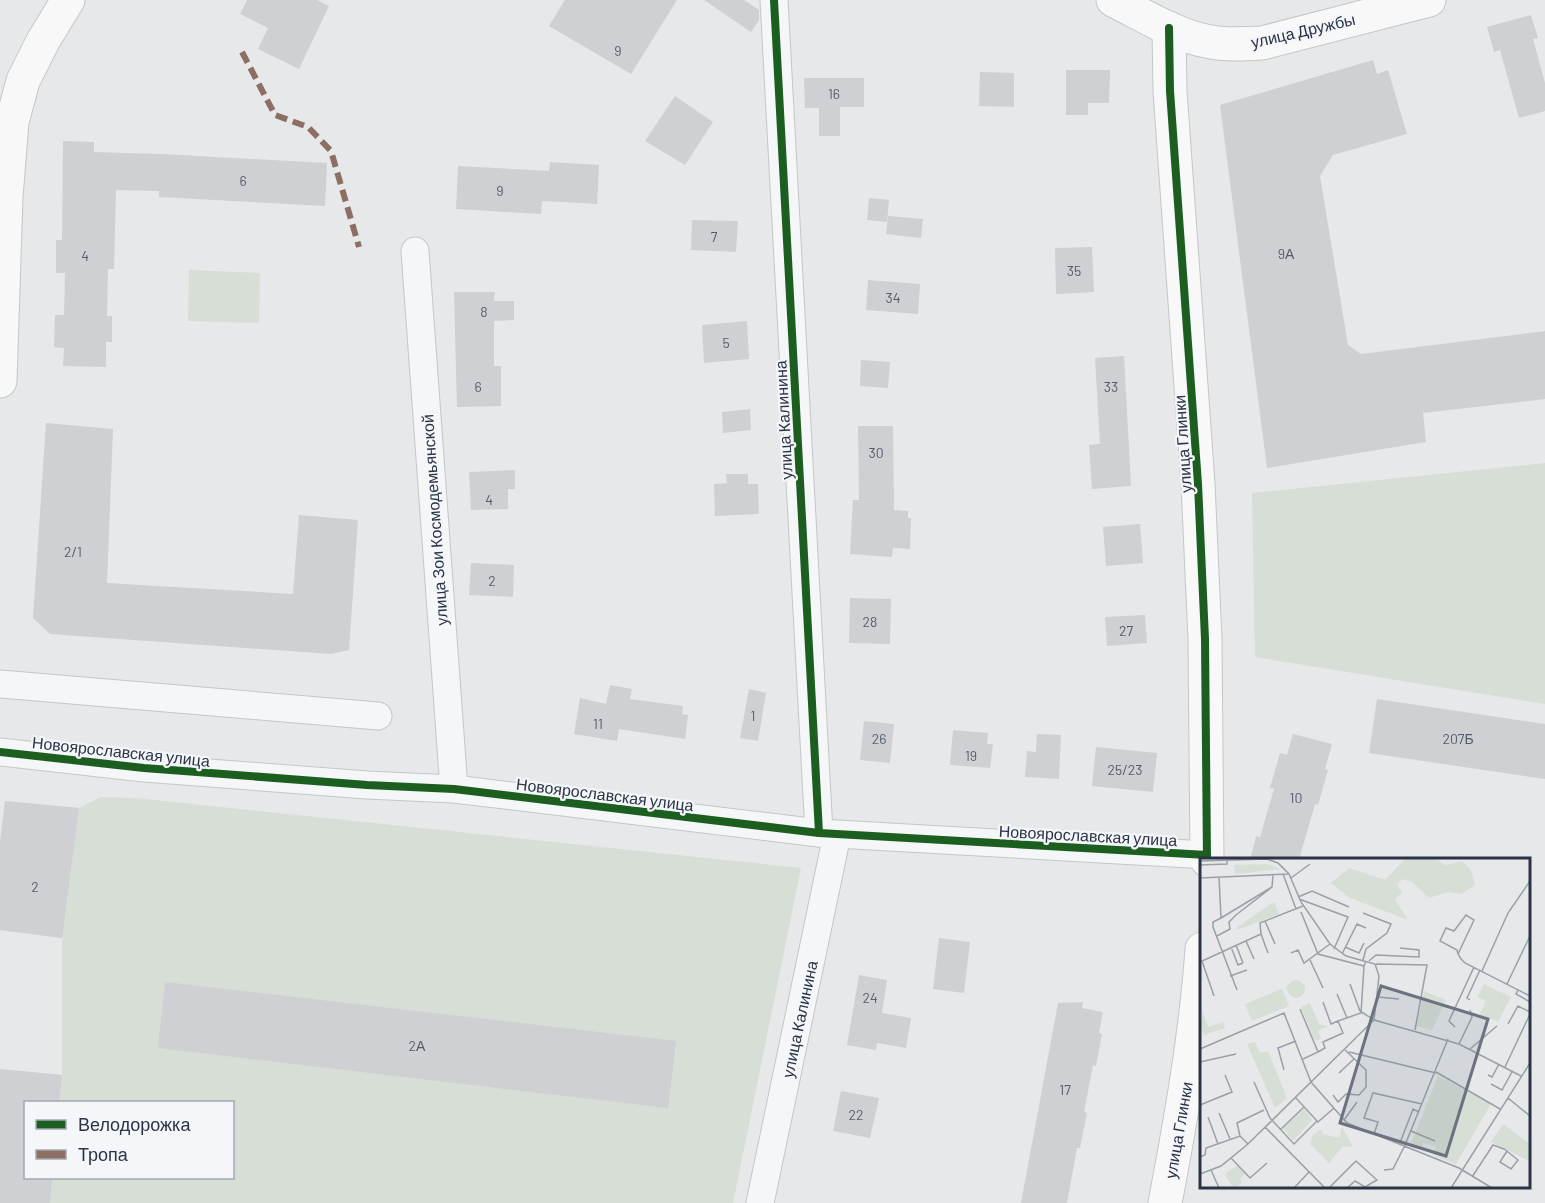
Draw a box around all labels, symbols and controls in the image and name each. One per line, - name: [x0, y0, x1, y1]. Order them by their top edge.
- street label: улица Дружбы: [1249, 9, 1357, 51]
- house number: 9: [614, 42, 622, 59]
- house number: 16: [828, 85, 840, 102]
- house number: 6: [239, 172, 247, 189]
- house number: 9: [496, 182, 504, 199]
- house number: 7: [711, 228, 718, 245]
- house number: 9А: [1278, 245, 1295, 262]
- house number: 4: [81, 247, 89, 264]
- house number: 35: [1067, 262, 1081, 279]
- house number: 34: [886, 289, 900, 306]
- house number: 8: [480, 303, 488, 320]
- house number: 5: [722, 334, 730, 351]
- street label: улица Калинина: [770, 360, 796, 480]
- house number: 6: [474, 378, 482, 395]
- house number: 33: [1104, 378, 1118, 395]
- street label: улица Глинки: [1169, 394, 1195, 494]
- street label: улица Зои Космодемьянской: [417, 414, 451, 626]
- house number: 30: [868, 444, 884, 461]
- house number: 4: [485, 491, 493, 508]
- house number: 2/1: [64, 543, 82, 560]
- house number: 2: [488, 572, 496, 589]
- house number: 28: [863, 613, 877, 630]
- house number: 27: [1119, 622, 1133, 639]
- house number: 1: [751, 707, 755, 724]
- house number: 11: [593, 715, 603, 732]
- house number: 26: [872, 730, 886, 747]
- house number: 207Б: [1442, 730, 1474, 747]
- street label: Новоярославская улица: [31, 732, 211, 770]
- house number: 19: [965, 747, 977, 764]
- house number: 25/23: [1108, 761, 1142, 778]
- street label: Новоярославская улица: [515, 774, 695, 814]
- house number: 10: [1290, 789, 1302, 806]
- street label: Новоярославская улица: [998, 821, 1178, 849]
- inset map: [1200, 858, 1530, 1188]
- house number: 2: [31, 878, 39, 895]
- street label: улица Калинина: [777, 959, 821, 1079]
- house number: 24: [862, 989, 878, 1006]
- house number: 2А: [409, 1037, 426, 1054]
- street label: улица Глинки: [1160, 1080, 1196, 1180]
- house number: 17: [1059, 1081, 1071, 1098]
- legend: [24, 1101, 234, 1179]
- house number: 22: [848, 1106, 864, 1123]
- text: Велодорожка: [78, 1113, 191, 1135]
- text: Тропа: [78, 1143, 129, 1165]

